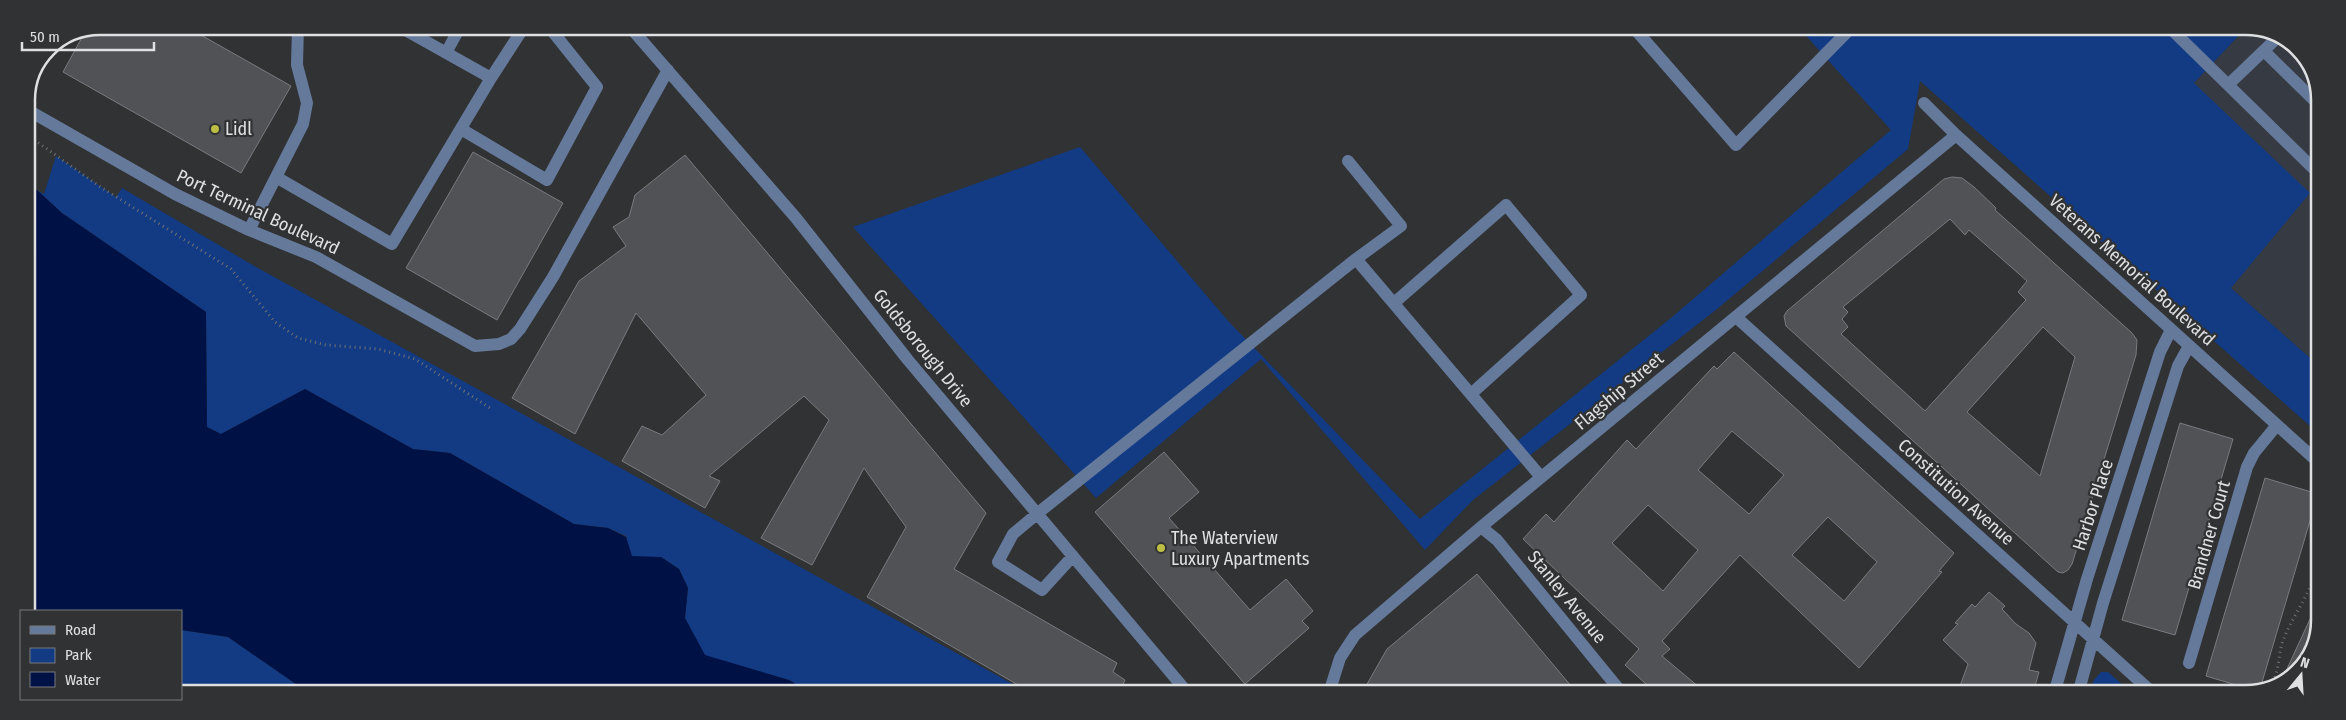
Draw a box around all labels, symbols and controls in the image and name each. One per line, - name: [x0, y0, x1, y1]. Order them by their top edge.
- scale bar: [22, 20, 155, 52]
- text: 50 m: [30, 28, 60, 46]
- place label: Lidl: [225, 118, 252, 140]
- marker: Lidl: [209, 123, 221, 135]
- street label: Port Terminal Boulevard: [173, 165, 343, 259]
- street label: Veterans Memorial Boulevard: [2044, 190, 2220, 350]
- street label: Goldsborough Drive: [869, 284, 977, 412]
- street label: Flagship Street: [1570, 347, 1668, 434]
- street label: Constitution Avenue: [1893, 434, 2019, 550]
- street label: Harbor Place: [2068, 457, 2118, 553]
- street label: Brandner Court: [2183, 478, 2235, 592]
- place label: The Waterview Luxury Apartments: [1171, 527, 1310, 570]
- marker: The Waterview Luxury Apartments: [1155, 542, 1167, 554]
- street label: Stanley Avenue: [1523, 546, 1611, 648]
- legend: [20, 610, 182, 700]
- text: Road: [65, 621, 96, 639]
- text: Park: [65, 646, 92, 664]
- north arrow: [2276, 650, 2326, 700]
- text: N: [2298, 654, 2311, 672]
- text: Water: [65, 671, 101, 689]

